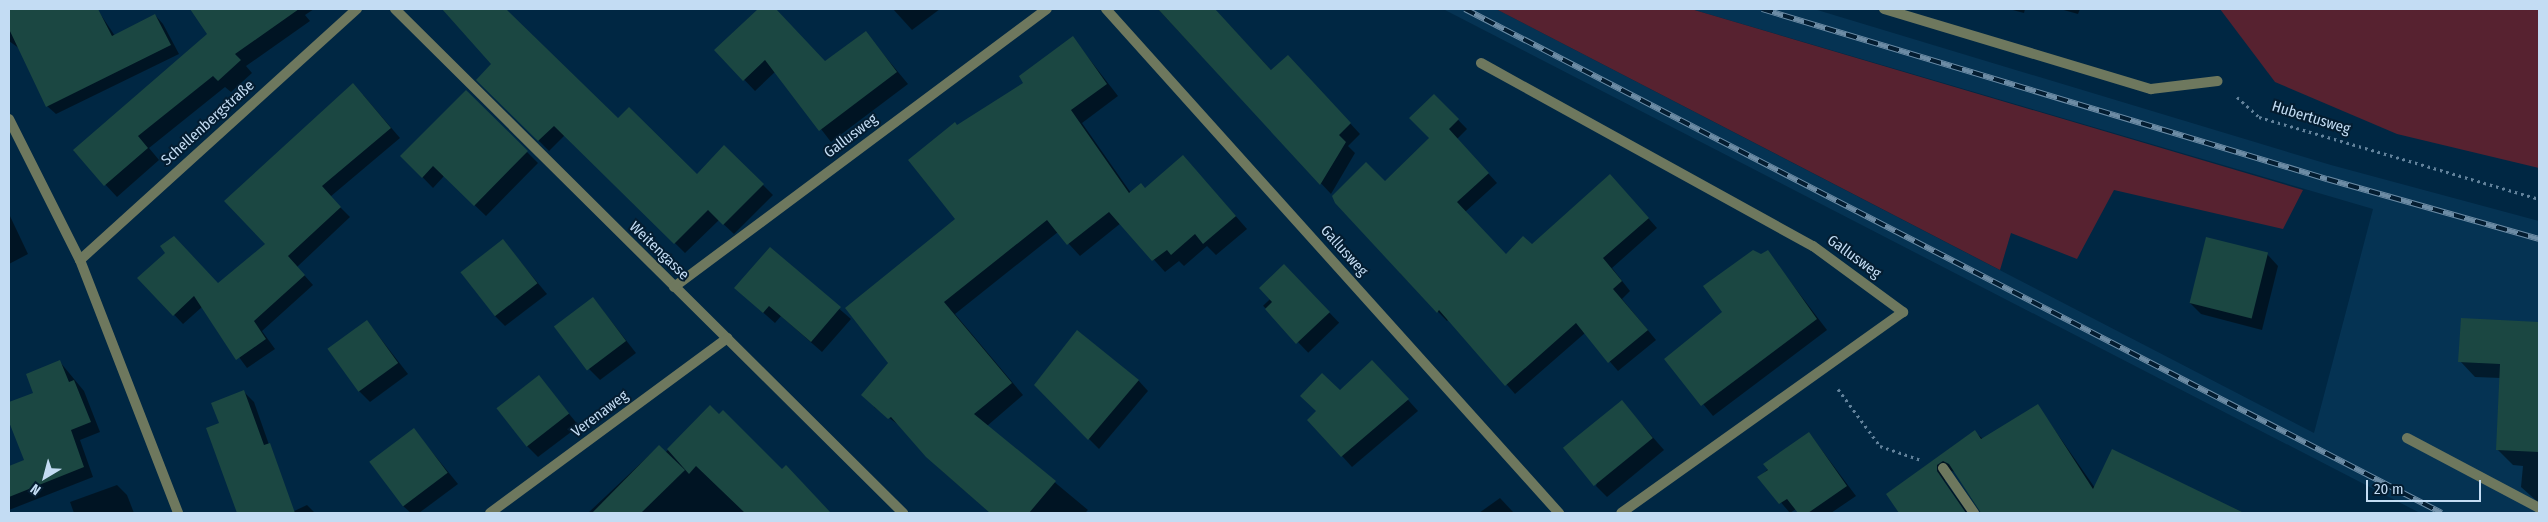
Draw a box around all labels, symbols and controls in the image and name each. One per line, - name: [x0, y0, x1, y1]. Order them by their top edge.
- street label: Schellenbergstraße: [158, 77, 258, 169]
- street label: Hubertusweg: [2270, 98, 2352, 138]
- street label: Gallusweg: [821, 110, 881, 162]
- street label: Weitengasse: [625, 218, 693, 284]
- street label: Gallusweg: [1317, 222, 1371, 280]
- street label: Gallusweg: [1824, 231, 1884, 283]
- street label: Verenaweg: [568, 387, 632, 441]
- north arrow: [20, 452, 70, 502]
- scale bar: [2368, 470, 2483, 502]
- text: N: [27, 480, 44, 499]
- text: 20 m: [2374, 480, 2404, 498]

